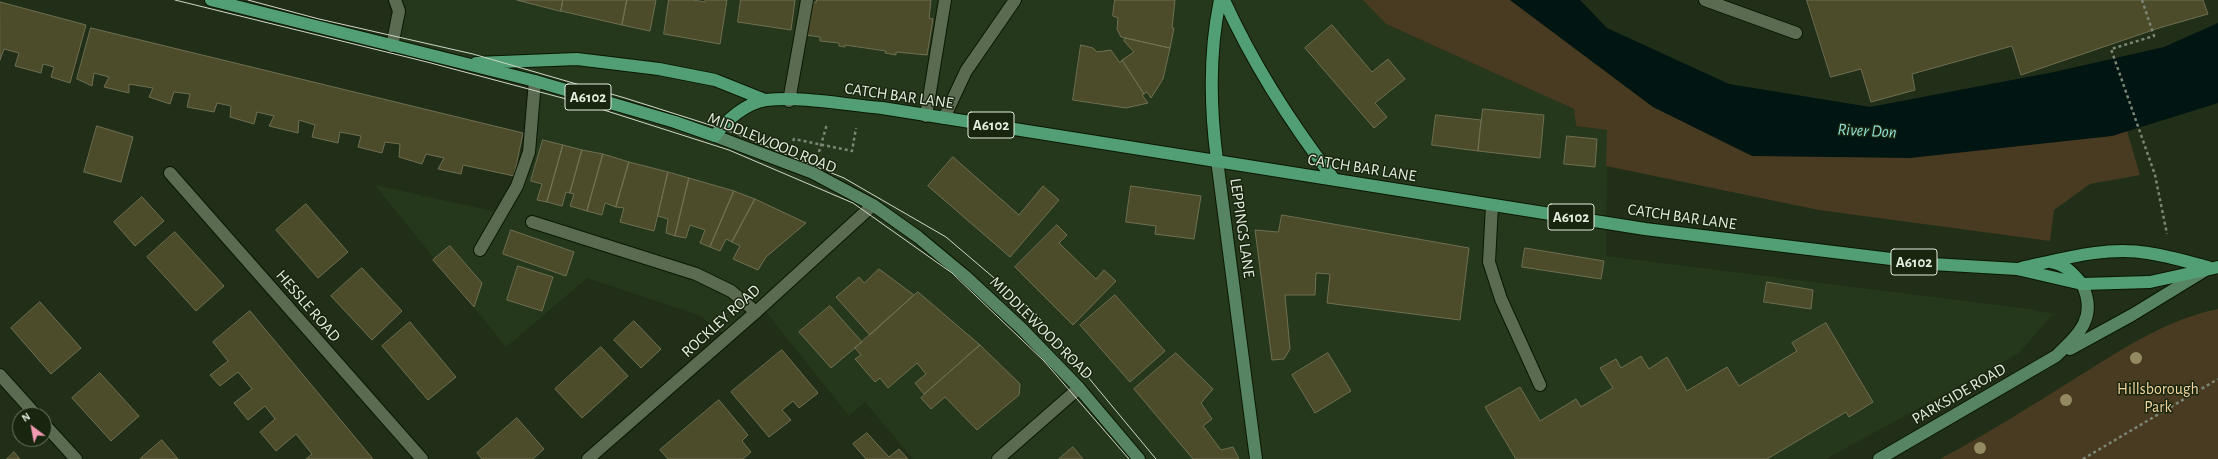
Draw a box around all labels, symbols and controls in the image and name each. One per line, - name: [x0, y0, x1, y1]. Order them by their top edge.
- street label: CATCH BAR LANE: [843, 79, 955, 113]
- road number: A6102: [565, 84, 611, 110]
- street label: MIDDLEWOOD ROAD: [705, 108, 839, 178]
- road number: A6102: [968, 112, 1014, 138]
- water label: River Don: [1837, 119, 1897, 143]
- street label: CATCH BAR LANE: [1306, 150, 1418, 186]
- street label: LEPPINGS LANE: [1226, 177, 1258, 279]
- street label: CATCH BAR LANE: [1626, 200, 1738, 234]
- road number: A6102: [1548, 204, 1594, 230]
- road number: A6102: [1891, 249, 1937, 275]
- street label: HESSLE ROAD: [272, 266, 344, 346]
- street label: MIDDLEWOOD ROAD: [986, 273, 1096, 383]
- street label: ROCKLEY ROAD: [678, 281, 764, 361]
- street label: PARKSIDE ROAD: [1909, 359, 2009, 429]
- park label: Hillsborough Park: [2117, 379, 2199, 417]
- north arrow: [12, 407, 52, 447]
- text: N: [20, 411, 32, 424]

